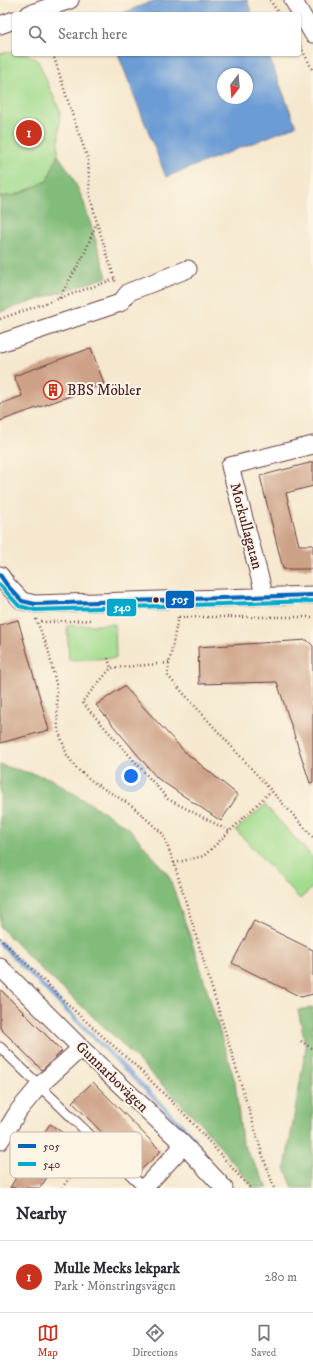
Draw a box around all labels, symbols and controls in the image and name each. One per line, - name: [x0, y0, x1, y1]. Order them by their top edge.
- search box: [12, 12, 301, 56]
- icon: search: [26, 23, 48, 45]
- text: Search here: [58, 25, 127, 44]
- north arrow: [217, 68, 253, 104]
- pin: 1: [16, 118, 42, 148]
- building icon: BBS Möbler: [42, 379, 64, 401]
- place label: BBS Möbler: [67, 381, 141, 400]
- street label: Morkullagatan: [225, 481, 267, 572]
- line badge: 505: [165, 590, 195, 609]
- text: 505: [171, 593, 189, 607]
- unlabelled marker: [151, 595, 161, 605]
- line badge: 540: [106, 598, 137, 617]
- text: 540: [112, 601, 131, 615]
- your location: [121, 766, 141, 786]
- street label: Gunnarbovägen: [72, 1038, 153, 1117]
- legend: [10, 1132, 142, 1178]
- text: 505: [43, 1140, 60, 1154]
- text: 540: [43, 1158, 60, 1172]
- text: Nearby: [16, 1203, 66, 1225]
- text: Mulle Mecks lekpark: [54, 1259, 180, 1278]
- text: 1: [27, 1269, 31, 1285]
- text: 280 m: [265, 1269, 297, 1285]
- text: Park · Mönstringsvägen: [54, 1278, 176, 1294]
- tab: Map: [37, 1322, 59, 1360]
- tab: Directions: [132, 1322, 178, 1360]
- tab: Saved: [251, 1322, 276, 1360]

